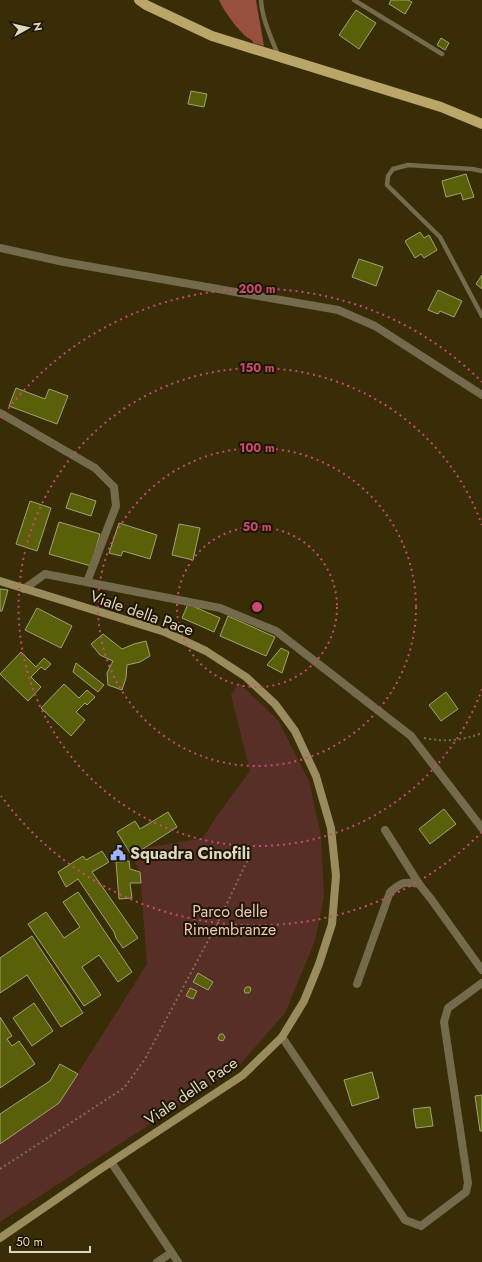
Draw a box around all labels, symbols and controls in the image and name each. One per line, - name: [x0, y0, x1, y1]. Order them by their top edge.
- north arrow: [8, 8, 48, 48]
- text: N: [29, 21, 46, 32]
- text: 200 m: [238, 280, 276, 298]
- text: 150 m: [239, 359, 275, 377]
- text: 100 m: [239, 439, 275, 457]
- text: 50 m: [242, 518, 272, 536]
- street label: Viale della Pace: [87, 585, 197, 641]
- centre of rings: [250, 600, 264, 614]
- place label: Squadra Cinofili: [130, 842, 251, 865]
- public building icon: Squadra Cinofili: [109, 844, 127, 862]
- park label: Parco delle Rimembranze: [184, 900, 276, 941]
- street label: Viale della Pace: [140, 1051, 242, 1131]
- scale bar: [10, 1228, 90, 1254]
- text: 50 m: [16, 1233, 43, 1251]

